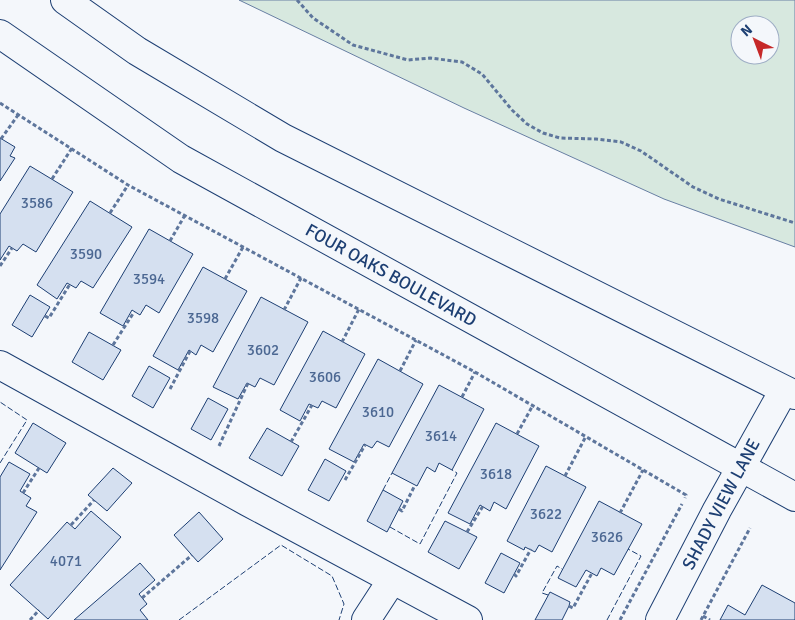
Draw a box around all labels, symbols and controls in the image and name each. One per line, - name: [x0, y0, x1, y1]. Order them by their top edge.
- north arrow: [730, 15, 780, 65]
- text: N: [737, 21, 756, 40]
- house number: 3586: [21, 194, 53, 212]
- street label: FOUR OAKS BOULEVARD: [302, 219, 480, 331]
- house number: 3590: [70, 245, 102, 263]
- house number: 3594: [133, 270, 165, 288]
- house number: 3598: [187, 309, 219, 327]
- house number: 3602: [247, 341, 279, 359]
- house number: 3606: [309, 368, 341, 386]
- house number: 3610: [362, 403, 394, 421]
- house number: 3614: [425, 427, 457, 445]
- street label: SHADY VIEW LANE: [677, 435, 765, 573]
- house number: 3618: [480, 465, 512, 483]
- house number: 3622: [530, 505, 562, 523]
- house number: 3626: [591, 528, 623, 546]
- house number: 4071: [50, 552, 82, 570]

